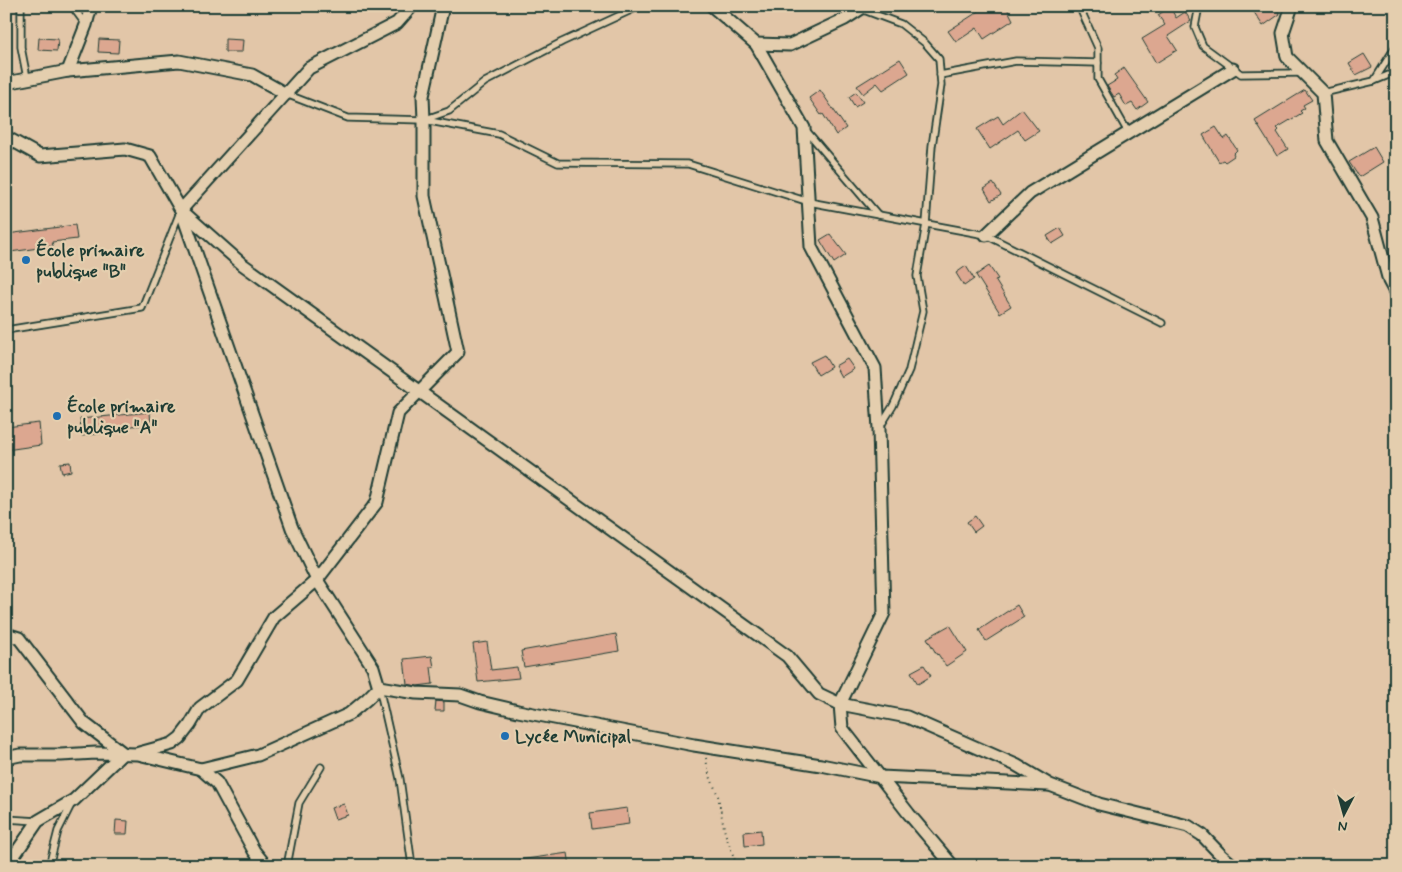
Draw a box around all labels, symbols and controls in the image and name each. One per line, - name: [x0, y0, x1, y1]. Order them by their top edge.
- place label: École primaire publique "B": [36, 238, 145, 284]
- marker: École primaire publique "B": [20, 254, 32, 266]
- place label: École primaire publique "A": [67, 394, 176, 440]
- marker: École primaire publique "A": [51, 410, 63, 422]
- place label: Lycée Municipal: [515, 725, 632, 749]
- marker: Lycée Municipal: [499, 730, 511, 742]
- north arrow: [1320, 790, 1370, 840]
- text: N: [1337, 816, 1348, 835]

